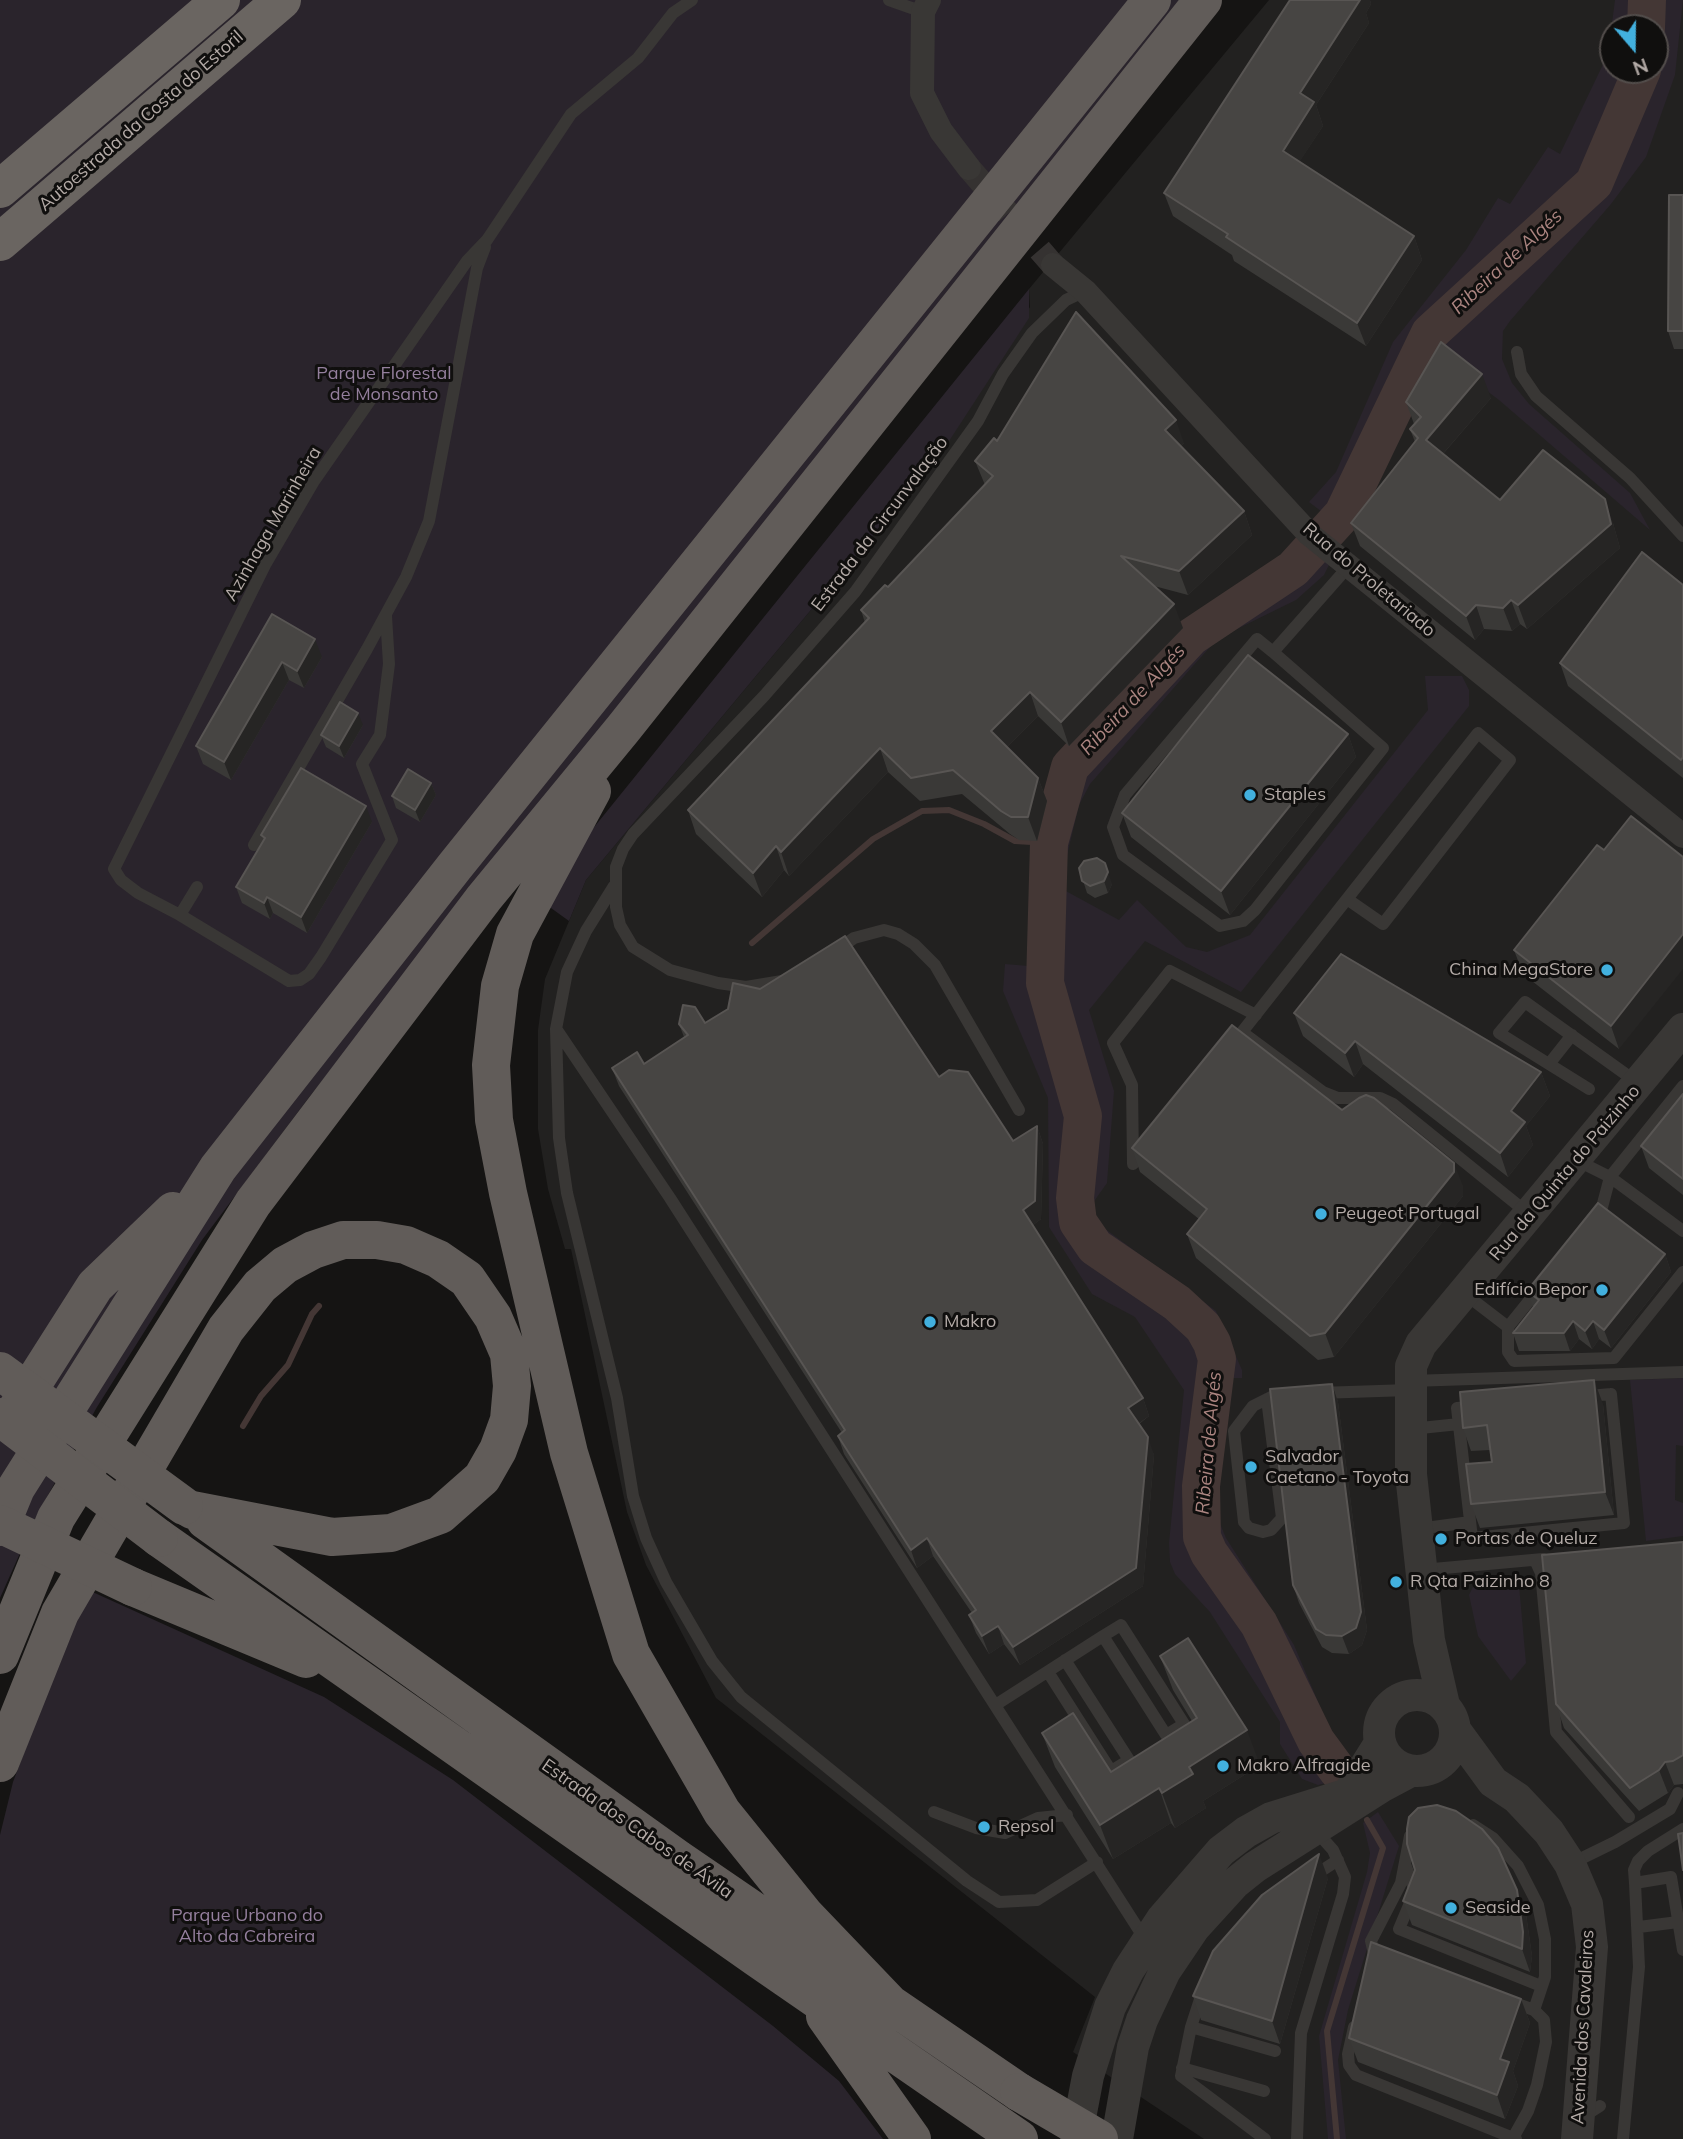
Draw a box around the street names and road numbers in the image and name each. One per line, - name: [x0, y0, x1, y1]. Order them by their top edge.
- street label: Autoestrada da Costa do Estoril: [34, 26, 248, 216]
- street label: Estrada da Circunvalação: [807, 432, 953, 616]
- street label: Azinhaga Marinheira: [220, 443, 326, 605]
- street label: Rua do Proletariado: [1298, 518, 1440, 642]
- street label: Rua da Quinta do Paizinho: [1485, 1081, 1645, 1265]
- street label: Estrada dos Cabos de Ávila: [537, 1755, 737, 1903]
- street label: Avenida dos Cavaleiros: [1567, 1929, 1599, 2125]

